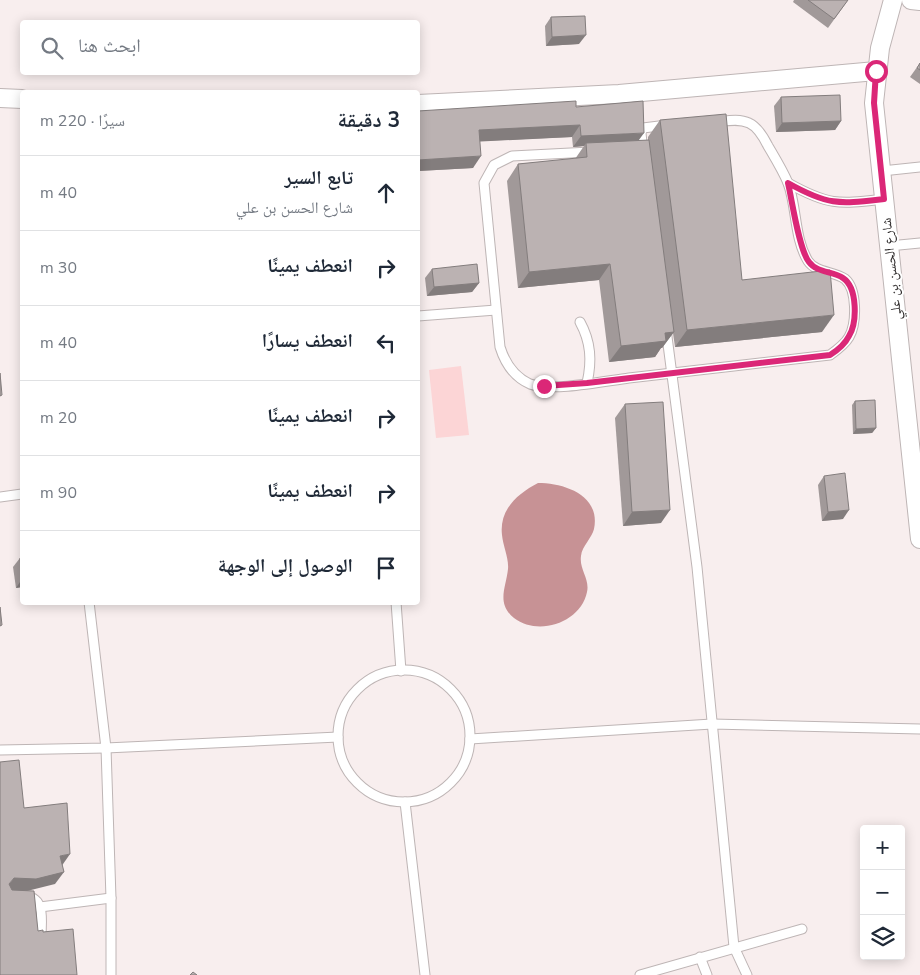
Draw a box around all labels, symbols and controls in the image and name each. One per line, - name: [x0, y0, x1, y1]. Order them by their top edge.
- search box: [20, 20, 420, 75]
- text: ابحث هنا: [78, 33, 141, 59]
- icon: search: [38, 34, 66, 62]
- route start: [865, 60, 888, 83]
- text: 3 دقيقة: [338, 106, 400, 134]
- text: سيرًا · 220 m: [40, 110, 125, 132]
- text: تابع السير: [284, 165, 353, 191]
- icon: ahead: [372, 179, 400, 207]
- text: 40 m: [40, 182, 77, 204]
- text: شارع الحسن بن علي: [236, 197, 353, 219]
- street label: شارع الحسن بن علي: [877, 217, 908, 321]
- text: انعطف يمينًا: [267, 253, 353, 279]
- icon: right: [372, 254, 400, 282]
- text: 30 m: [40, 257, 77, 279]
- text: انعطف يسارًا: [262, 328, 353, 354]
- icon: left: [372, 329, 400, 357]
- text: 40 m: [40, 332, 77, 354]
- route end: [533, 375, 556, 398]
- text: انعطف يمينًا: [267, 403, 353, 429]
- icon: right: [372, 404, 400, 432]
- text: 20 m: [40, 407, 77, 429]
- text: انعطف يمينًا: [267, 478, 353, 504]
- icon: right: [372, 479, 400, 507]
- text: 90 m: [40, 482, 77, 504]
- text: الوصول إلى الوجهة: [218, 553, 353, 579]
- icon: arrive: [372, 554, 400, 582]
- map controls: [860, 825, 905, 960]
- button: +: [860, 825, 905, 870]
- button: −: [860, 870, 905, 915]
- button: layers: [860, 915, 905, 960]

